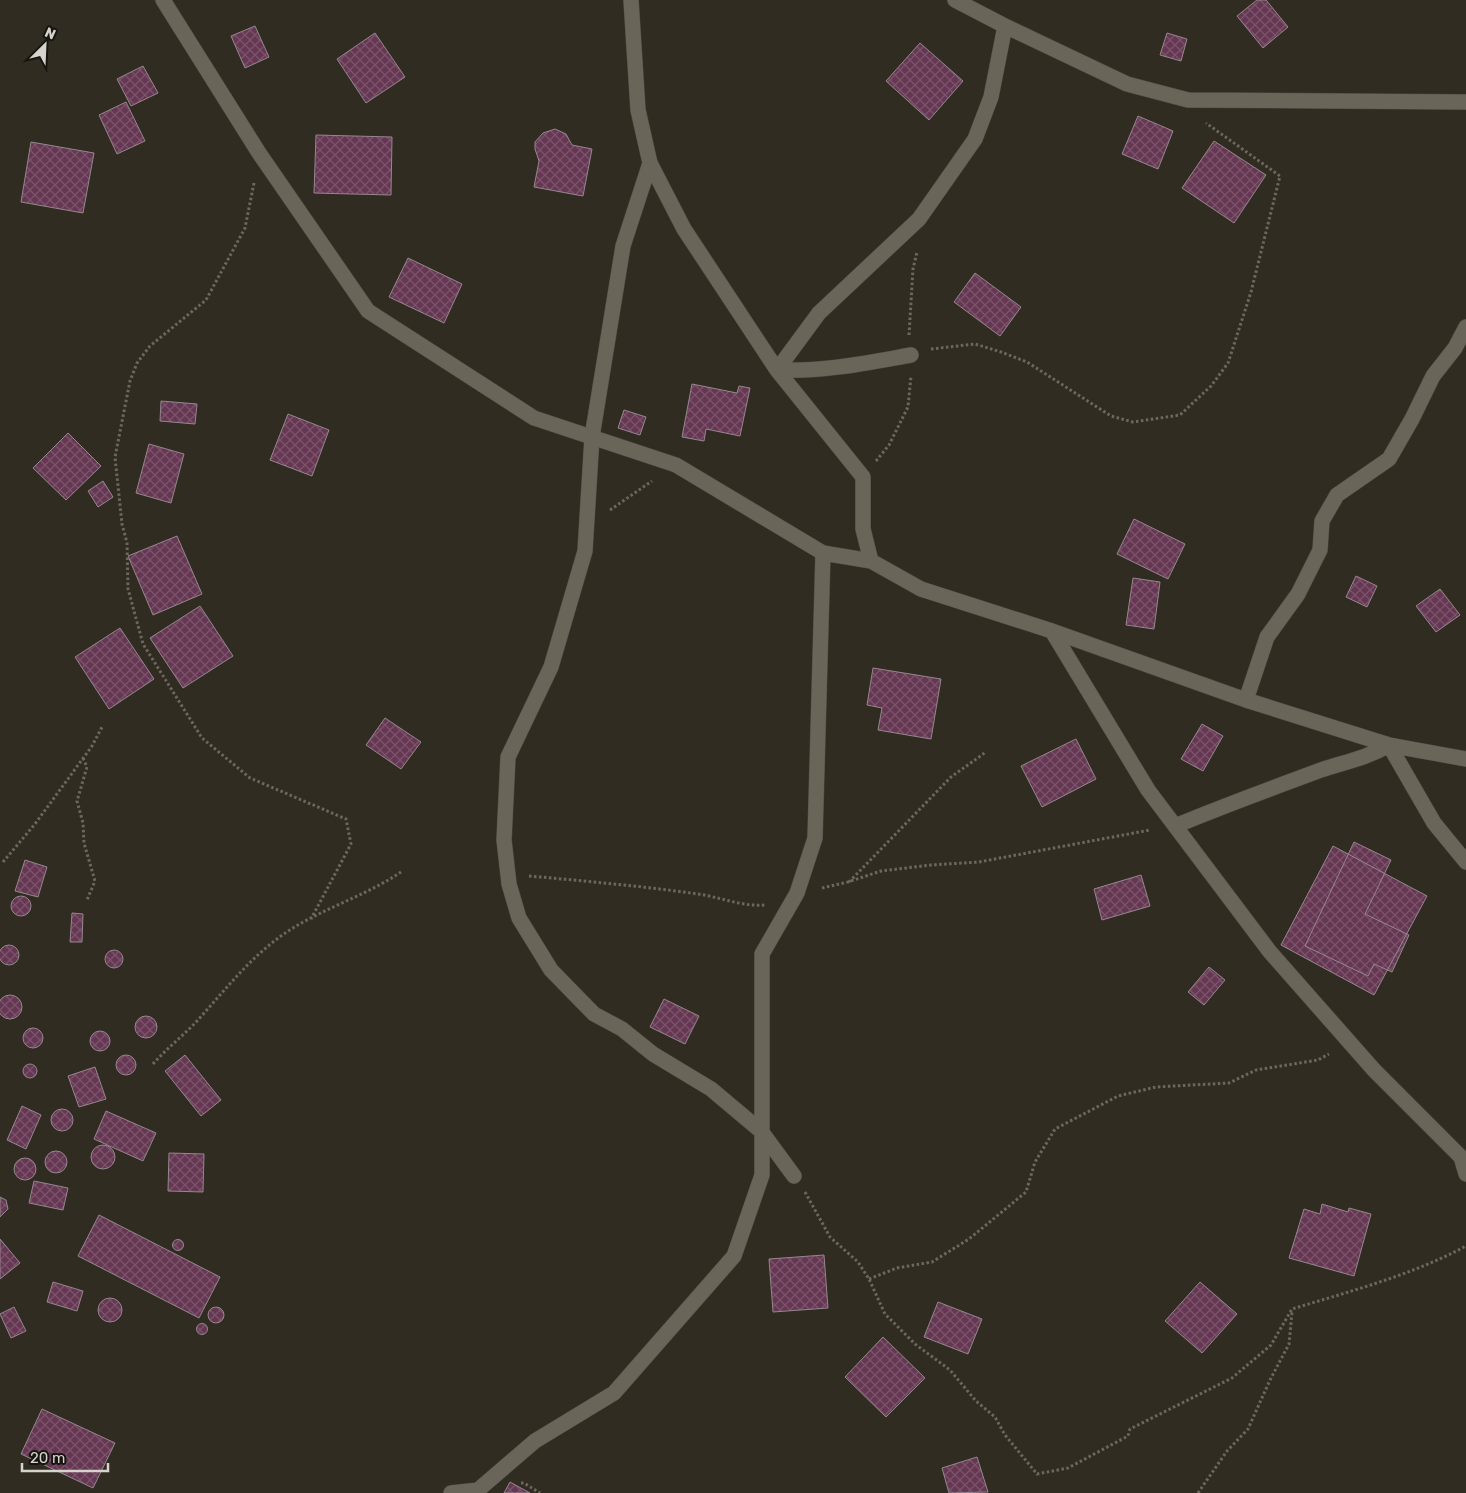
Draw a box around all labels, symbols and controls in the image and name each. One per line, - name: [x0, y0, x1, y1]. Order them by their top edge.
- north arrow: [20, 20, 70, 70]
- text: N: [42, 24, 58, 43]
- scale bar: [22, 1440, 109, 1472]
- text: 20 m: [30, 1449, 65, 1467]

